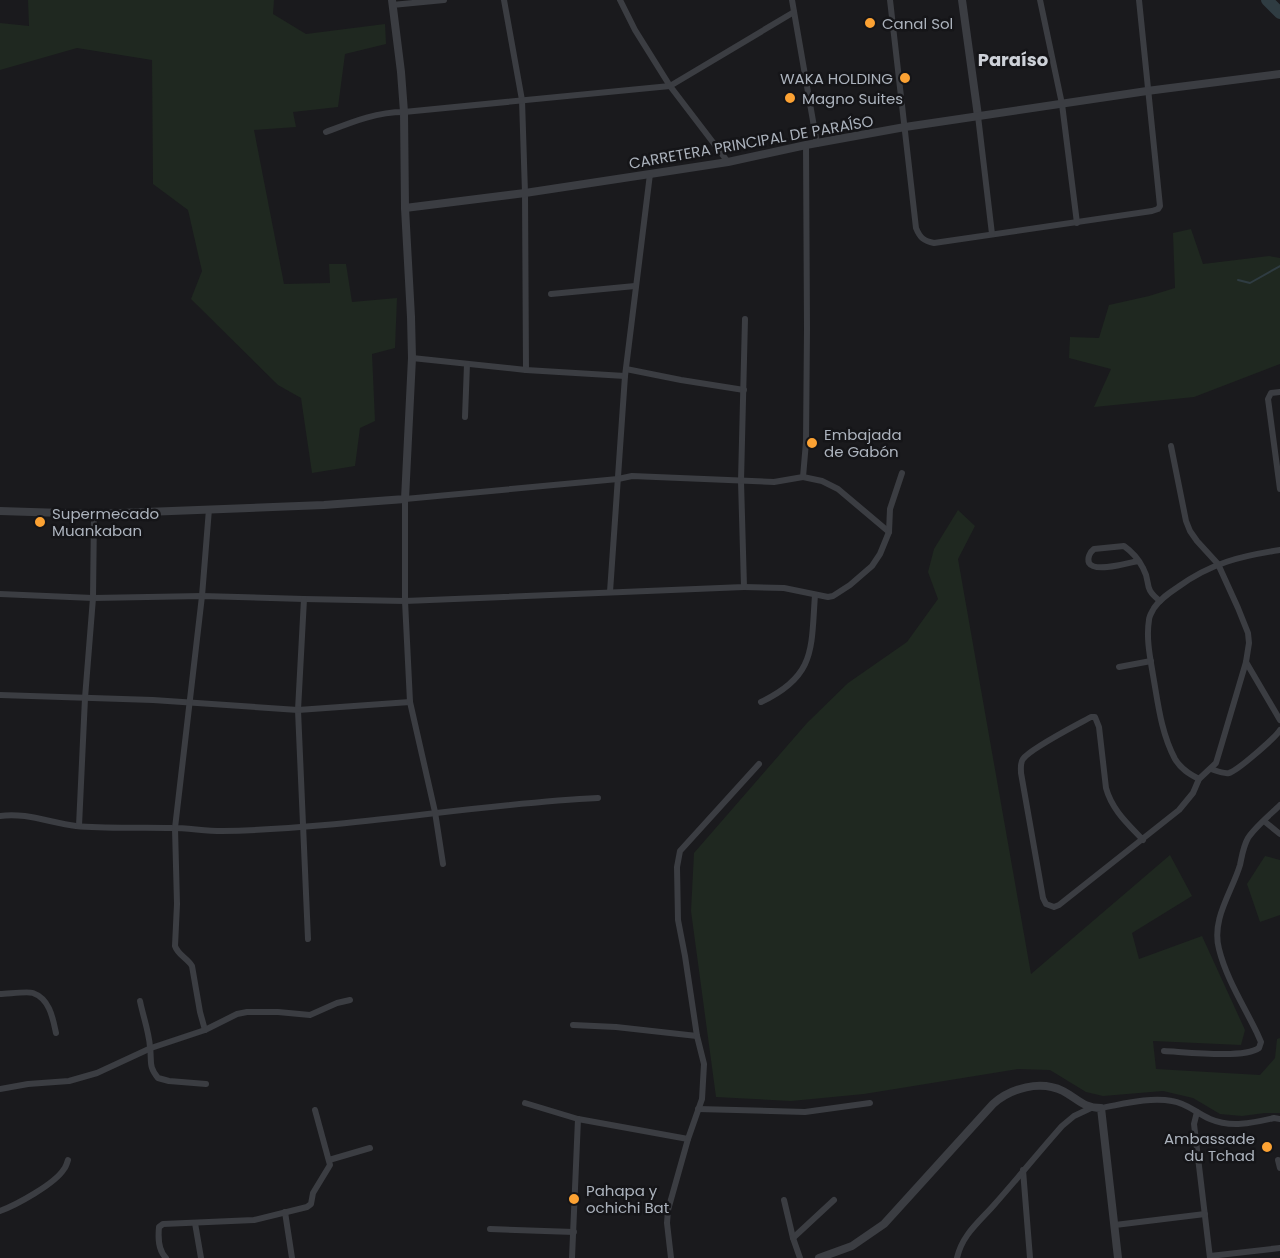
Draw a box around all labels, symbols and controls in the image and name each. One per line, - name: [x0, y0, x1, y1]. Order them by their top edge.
- place label: Canal Sol: [882, 13, 953, 34]
- marker: Canal Sol: [863, 16, 877, 30]
- district label: Paraíso: [978, 47, 1048, 72]
- place label: WAKA HOLDING: [780, 68, 893, 89]
- marker: WAKA HOLDING: [898, 71, 912, 85]
- place label: Magno Suites: [802, 88, 903, 109]
- marker: Magno Suites: [783, 91, 797, 105]
- street label: CARRETERA PRINCIPAL DE PARAÍSO: [627, 110, 875, 174]
- place label: Embajada de Gabón: [824, 424, 902, 462]
- marker: Embajada de Gabón: [805, 436, 819, 450]
- place label: Supermecado Muankaban: [52, 503, 159, 541]
- marker: Supermecado Muankaban: [33, 515, 47, 529]
- place label: Ambassade du Tchad: [1164, 1128, 1255, 1166]
- marker: Ambassade du Tchad: [1260, 1140, 1274, 1154]
- place label: Pahapa y ochichi Bat: [586, 1180, 669, 1218]
- marker: Pahapa y ochichi Bat: [567, 1192, 581, 1206]

